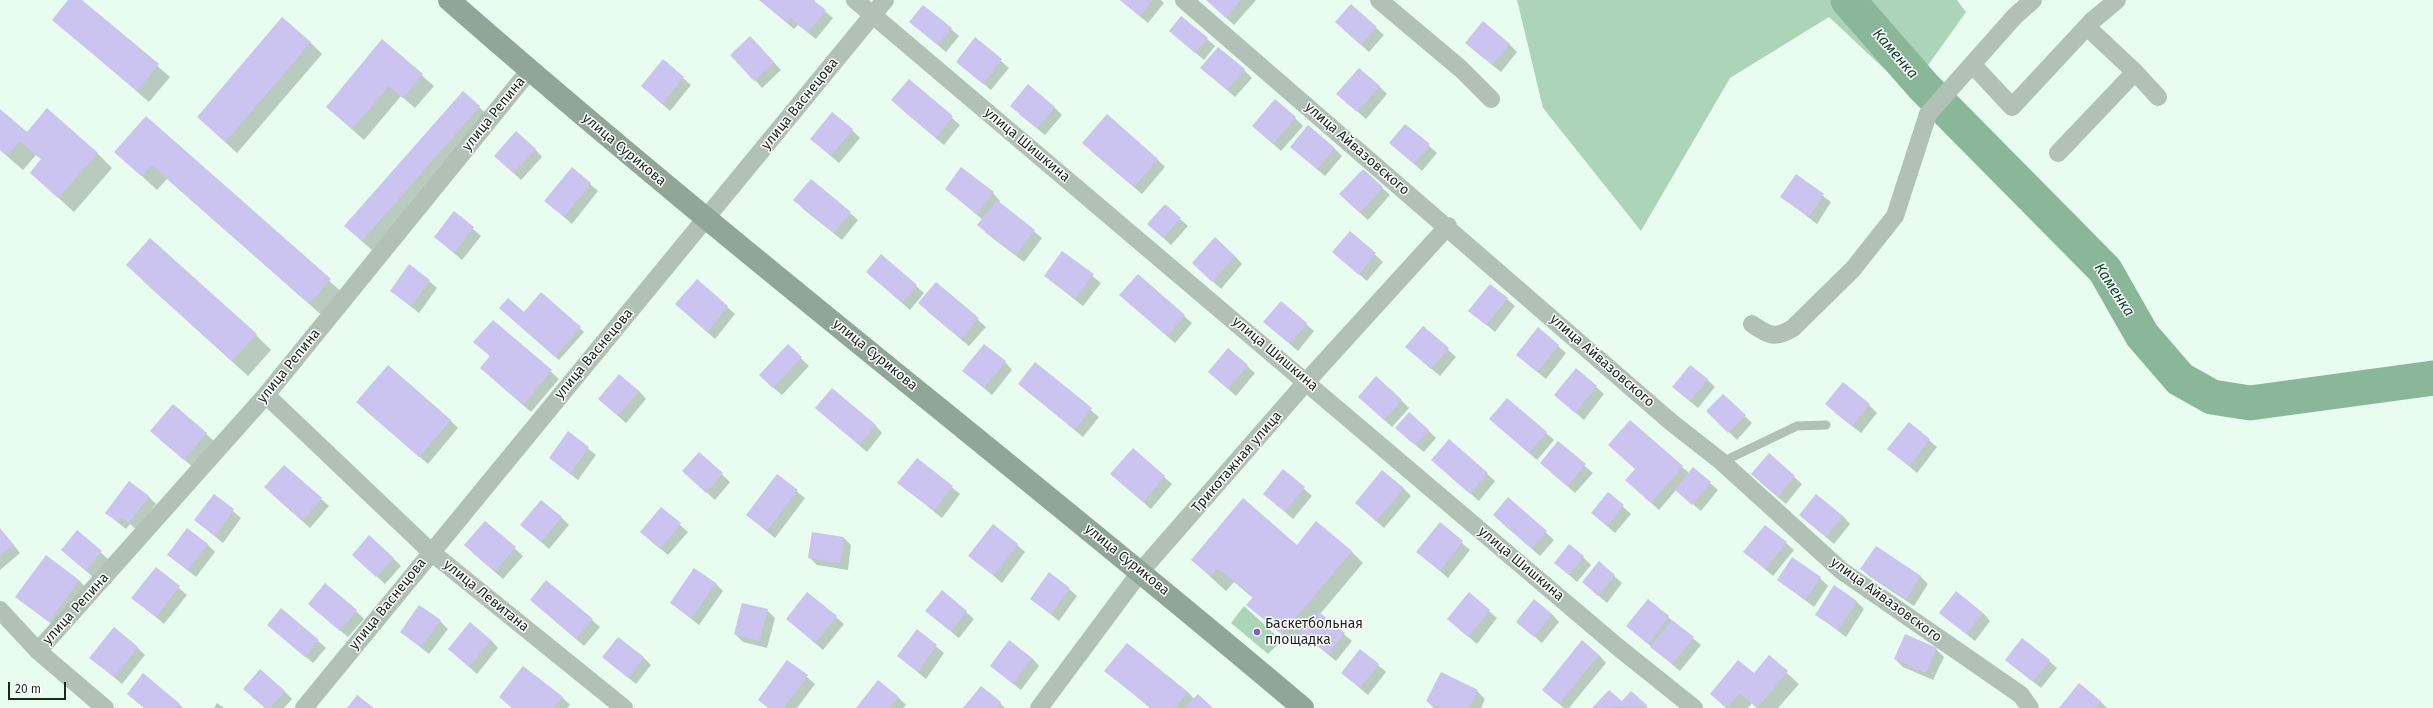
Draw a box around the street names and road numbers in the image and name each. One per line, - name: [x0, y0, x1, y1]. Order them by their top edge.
- street label: улица Васнецова: [758, 55, 842, 153]
- street label: улица Репина: [459, 73, 529, 155]
- street label: улица Айвазовского: [1301, 99, 1413, 199]
- street label: улица Шишкина: [981, 104, 1073, 186]
- street label: улица Сурикова: [579, 110, 669, 190]
- street label: улица Васнецова: [551, 305, 637, 403]
- street label: улица Айвазовского: [1546, 311, 1658, 411]
- street label: улица Шишкина: [1229, 313, 1321, 395]
- street label: улица Сурикова: [829, 316, 921, 394]
- street label: улица Репина: [254, 325, 324, 407]
- street label: Трикотажная улица: [1188, 408, 1286, 516]
- street label: улица Сурикова: [1081, 521, 1173, 599]
- street label: улица Шишкина: [1475, 523, 1567, 605]
- street label: улица Айвазовского: [1827, 554, 1945, 646]
- street label: улица Васнецова: [346, 555, 430, 653]
- street label: улица Левитана: [440, 556, 532, 636]
- street label: улица Репина: [39, 570, 113, 648]

